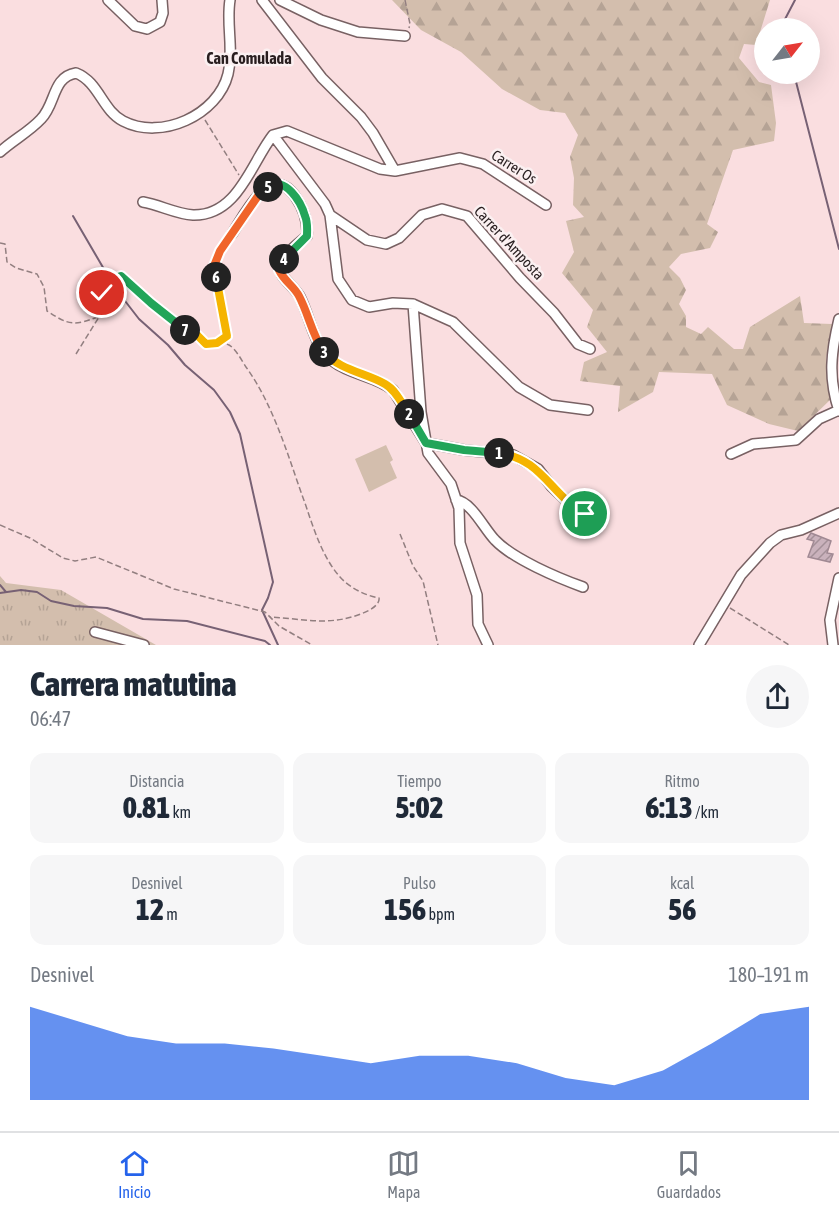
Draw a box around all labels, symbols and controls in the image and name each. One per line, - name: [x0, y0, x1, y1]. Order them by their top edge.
- north arrow: [754, 18, 820, 84]
- map controls: [754, 18, 820, 84]
- district label: Can Comulada: [206, 49, 292, 67]
- street label: Carrer Os: [489, 146, 540, 187]
- pin: 5: [253, 172, 283, 202]
- text: 5: [264, 178, 272, 196]
- street label: Carrer d'Amposta: [471, 202, 548, 283]
- pin: 4: [269, 244, 299, 274]
- text: 4: [280, 250, 288, 268]
- pin: 6: [201, 262, 231, 292]
- pin: [76, 267, 127, 318]
- text: 6: [212, 268, 220, 286]
- icon: check: [85, 276, 118, 309]
- pin: 7: [170, 315, 200, 345]
- text: 7: [181, 321, 189, 339]
- pin: 3: [309, 337, 339, 367]
- text: 3: [320, 343, 328, 361]
- pin: 2: [394, 399, 424, 429]
- text: 2: [405, 405, 413, 423]
- pin: 1: [484, 438, 514, 468]
- text: 1: [495, 444, 503, 462]
- pin: [559, 488, 610, 539]
- icon: arrive: [568, 497, 601, 530]
- text: Carrera matutina: [30, 665, 237, 703]
- button: share: [746, 665, 809, 728]
- text: 06:47: [30, 707, 71, 730]
- text: Distancia: [129, 772, 184, 790]
- text: Tiempo: [397, 772, 442, 790]
- text: Ritmo: [665, 772, 700, 790]
- text: 0.81: [123, 790, 170, 824]
- text: 5:02: [395, 790, 444, 824]
- text: 6:13: [645, 790, 693, 824]
- text: km: [170, 803, 191, 821]
- text: /km: [693, 803, 719, 821]
- text: Desnivel: [131, 874, 182, 892]
- text: Pulso: [403, 874, 436, 892]
- text: kcal: [670, 874, 694, 892]
- text: 12: [136, 892, 164, 926]
- text: 156: [384, 892, 426, 926]
- text: 56: [668, 892, 696, 926]
- text: m: [164, 905, 178, 923]
- text: bpm: [426, 905, 455, 923]
- text: Desnivel: [30, 963, 94, 986]
- text: 180–191 m: [728, 963, 809, 986]
- tab: Inicio: [118, 1147, 151, 1201]
- tab: Mapa: [387, 1147, 421, 1201]
- tab: Guardados: [657, 1147, 721, 1201]

